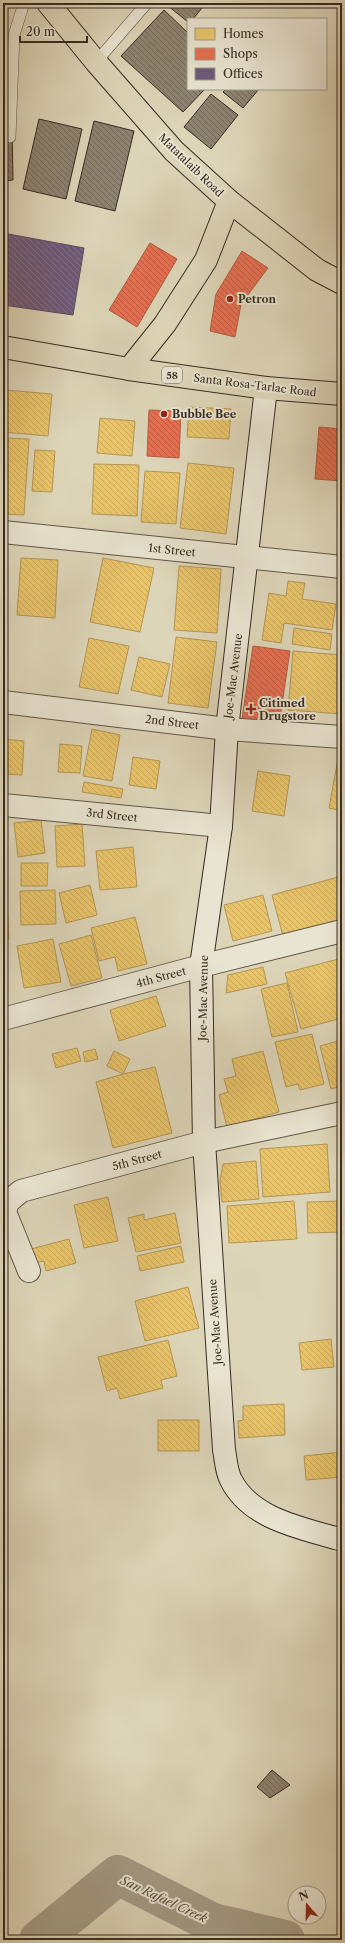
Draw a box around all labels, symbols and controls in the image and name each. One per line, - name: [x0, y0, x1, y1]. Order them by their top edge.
- scale bar: [20, 18, 87, 44]
- legend: [187, 18, 327, 90]
- text: 20 m: [26, 24, 55, 39]
- text: Homes: [223, 26, 263, 41]
- text: Shops: [223, 46, 258, 61]
- text: Offices: [223, 66, 263, 81]
- street label: Matatalaib Road: [155, 130, 227, 200]
- place label: Petron: [238, 292, 277, 306]
- marker: Petron: [225, 294, 235, 304]
- road number: 58: [162, 367, 182, 383]
- street label: Santa Rosa-Tarlac Road: [193, 371, 318, 400]
- place label: Bubble Bee: [172, 407, 237, 421]
- marker: Bubble Bee: [159, 409, 169, 419]
- street label: 1st Street: [148, 541, 196, 559]
- street label: Joe-Mac Avenue: [221, 633, 245, 721]
- place label: Citimed Drugstore: [259, 696, 316, 723]
- marker: Citimed Drugstore: [246, 704, 256, 714]
- street label: 2nd Street: [144, 712, 200, 732]
- street label: 3rd Street: [86, 805, 138, 825]
- street label: Joe-Mac Avenue: [195, 955, 211, 1043]
- street label: 4th Street: [134, 964, 188, 990]
- street label: 5th Street: [111, 1147, 163, 1173]
- street label: Joe-Mac Avenue: [205, 1279, 225, 1367]
- water label: San Rafael Creek: [117, 1872, 210, 1926]
- north arrow: [287, 1885, 327, 1925]
- text: N: [297, 1887, 311, 1904]

